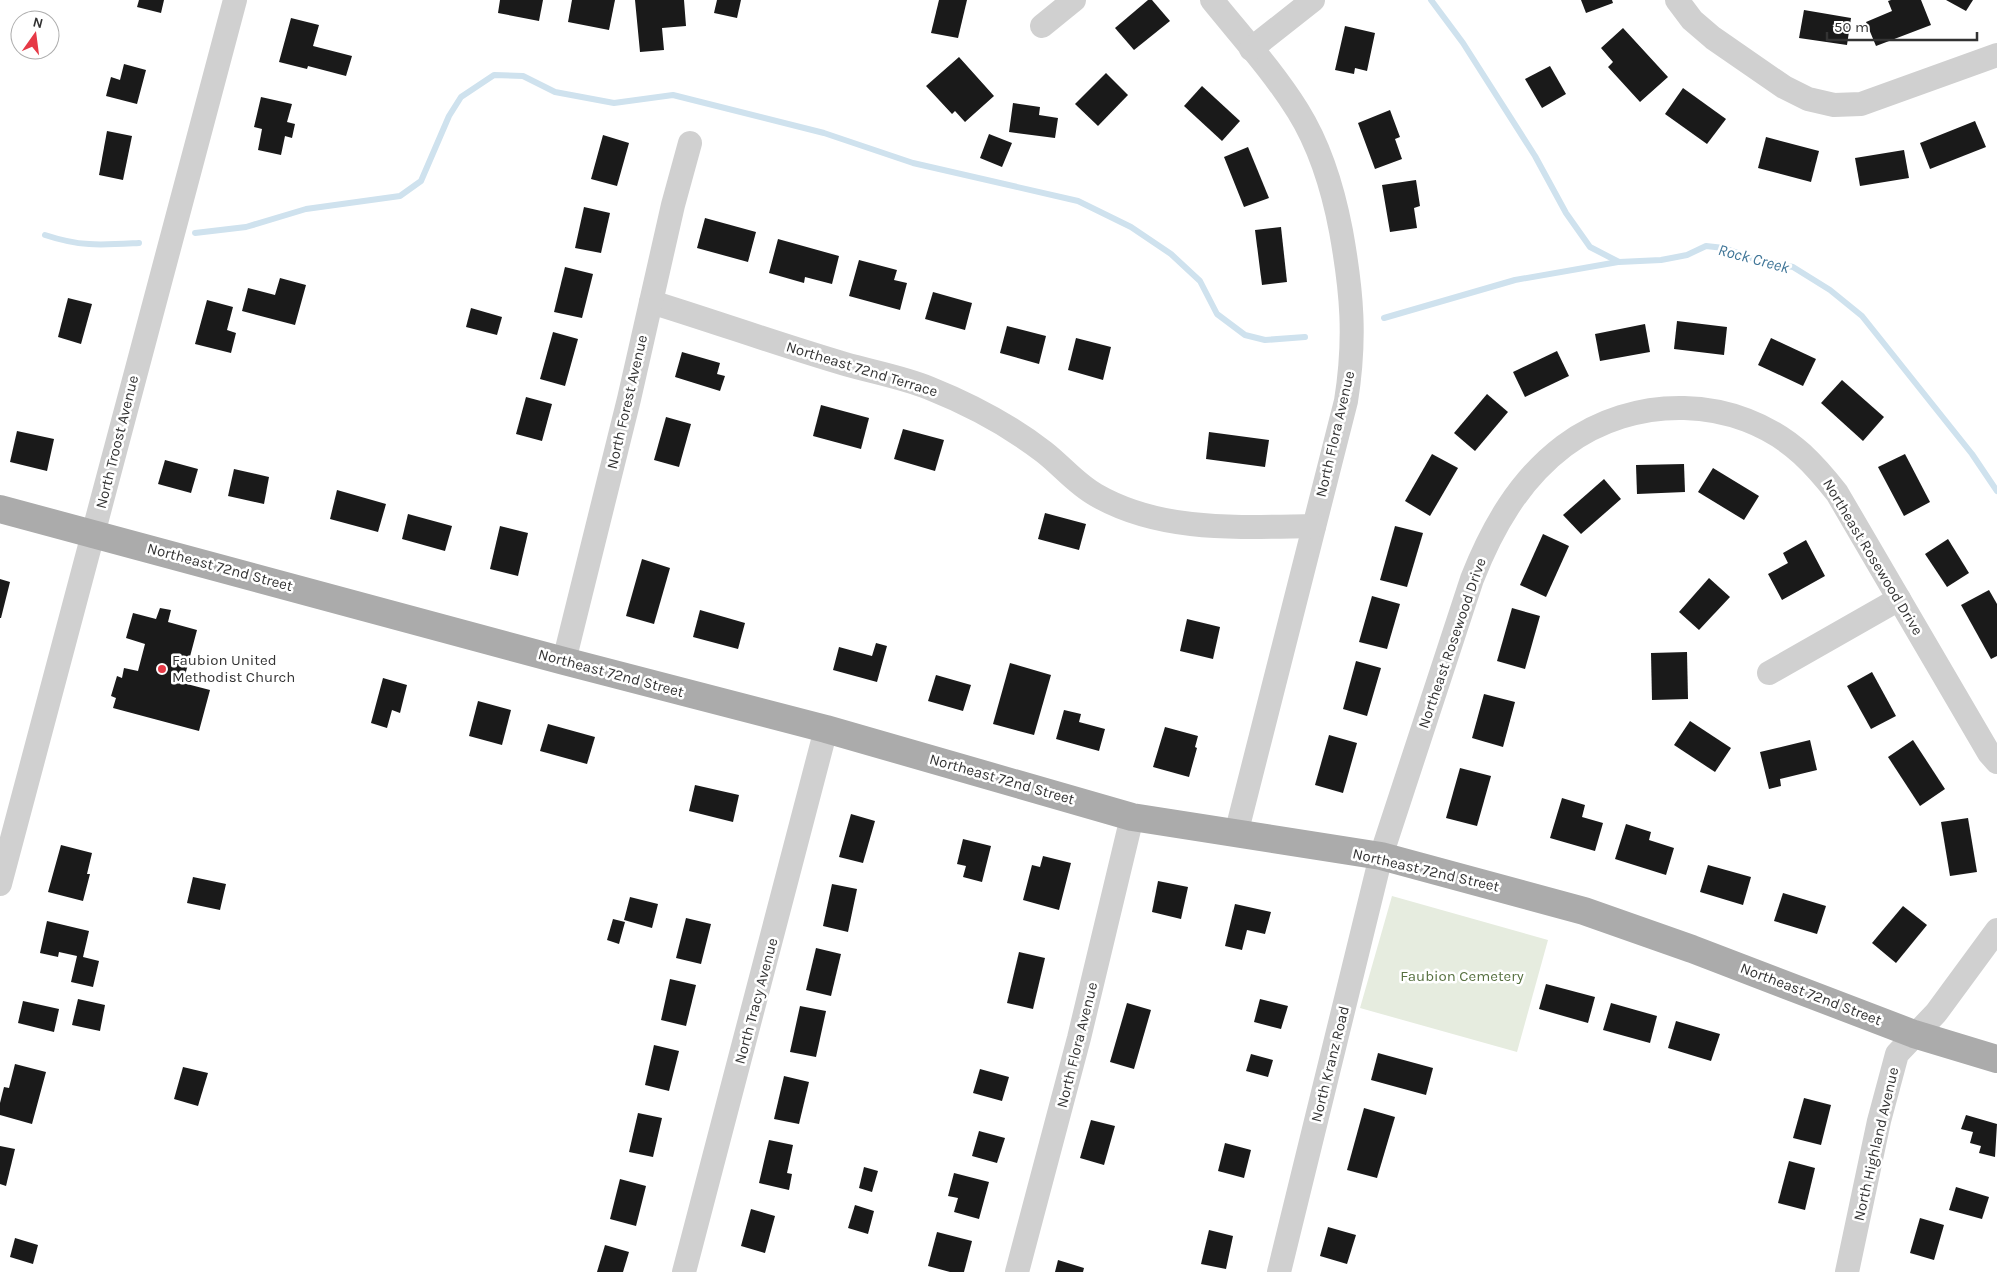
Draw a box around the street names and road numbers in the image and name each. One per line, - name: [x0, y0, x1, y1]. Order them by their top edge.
- street label: North Forest Avenue: [603, 333, 651, 471]
- street label: Northeast 72nd Terrace: [784, 337, 940, 401]
- street label: North Flora Avenue: [1312, 369, 1358, 499]
- street label: North Troost Avenue: [92, 373, 142, 511]
- street label: Northeast Rosewood Drive: [1819, 476, 1927, 638]
- street label: Northeast 72nd Street: [145, 539, 295, 595]
- street label: Northeast Rosewood Drive: [1414, 555, 1490, 731]
- street label: Northeast 72nd Street: [536, 645, 686, 701]
- street label: Northeast 72nd Street: [927, 750, 1077, 808]
- street label: Northeast 72nd Street: [1351, 844, 1501, 896]
- street label: North Tracy Avenue: [730, 936, 782, 1066]
- street label: Northeast 72nd Street: [1738, 959, 1885, 1029]
- street label: North Flora Avenue: [1053, 980, 1101, 1110]
- street label: North Kranz Road: [1307, 1004, 1353, 1124]
- street label: North Highland Avenue: [1850, 1065, 1902, 1223]

